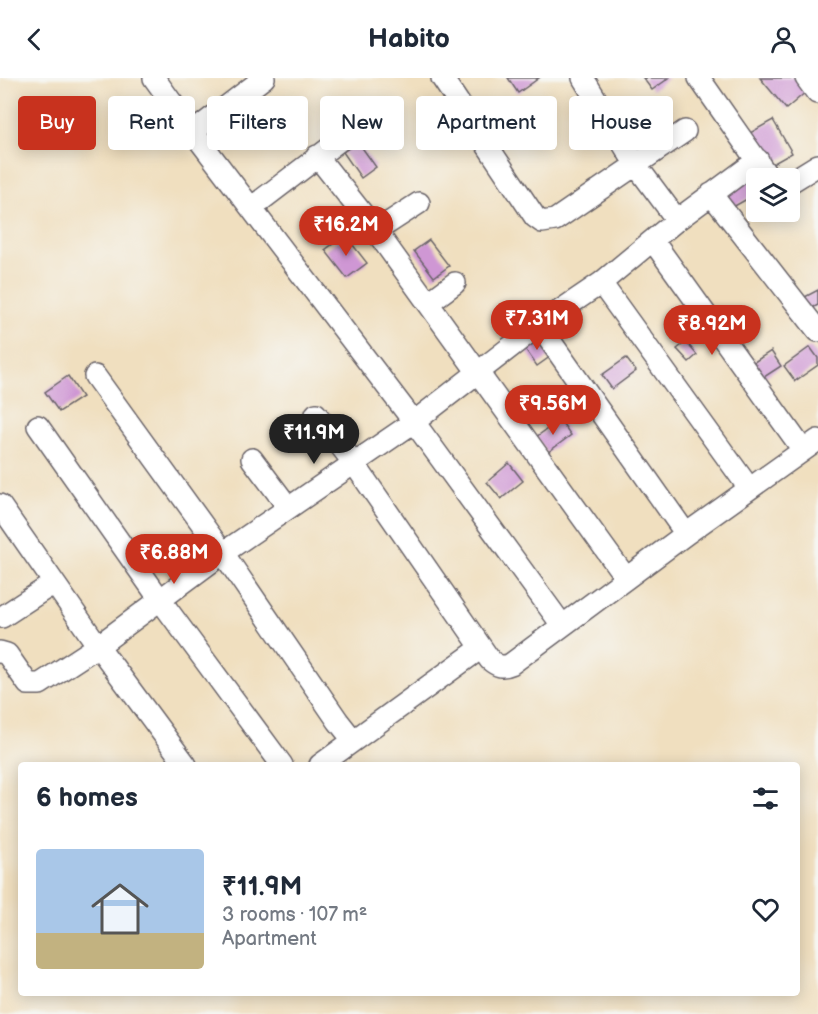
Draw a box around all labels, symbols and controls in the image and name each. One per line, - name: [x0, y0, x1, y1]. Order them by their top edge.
- icon: back: [18, 23, 51, 56]
- text: Habito: [368, 23, 450, 55]
- icon: person: [767, 23, 800, 56]
- chip: Buy: [18, 96, 96, 150]
- chip: Rent: [108, 96, 195, 150]
- chip: Filters: [207, 96, 308, 150]
- chip: New: [320, 96, 404, 150]
- chip: Apartment: [416, 96, 557, 150]
- chip: House: [569, 96, 673, 150]
- map controls: [746, 168, 800, 222]
- button: layers: [746, 168, 800, 222]
- pin: ₹16.2M: [297, 206, 395, 257]
- text: ₹16.2M: [313, 213, 379, 237]
- pin: ₹7.31M: [488, 300, 586, 351]
- pin: ₹8.92M: [663, 305, 761, 356]
- text: ₹7.31M: [505, 307, 569, 331]
- text: ₹8.92M: [678, 312, 746, 336]
- pin: ₹9.56M: [504, 385, 602, 436]
- text: ₹9.56M: [519, 392, 587, 416]
- pin: ₹11.9M: [265, 414, 363, 465]
- text: ₹11.9M: [283, 421, 345, 445]
- pin: ₹6.88M: [125, 534, 223, 585]
- text: ₹6.88M: [139, 541, 209, 565]
- icon: filters: [749, 782, 782, 815]
- text: 6 homes: [36, 783, 138, 814]
- text: ₹11.9M: [222, 872, 302, 903]
- icon: home: [84, 873, 156, 945]
- icon: heart: [749, 893, 782, 926]
- text: 3 rooms · 107 m²: [222, 903, 367, 927]
- text: Apartment: [222, 927, 317, 951]

